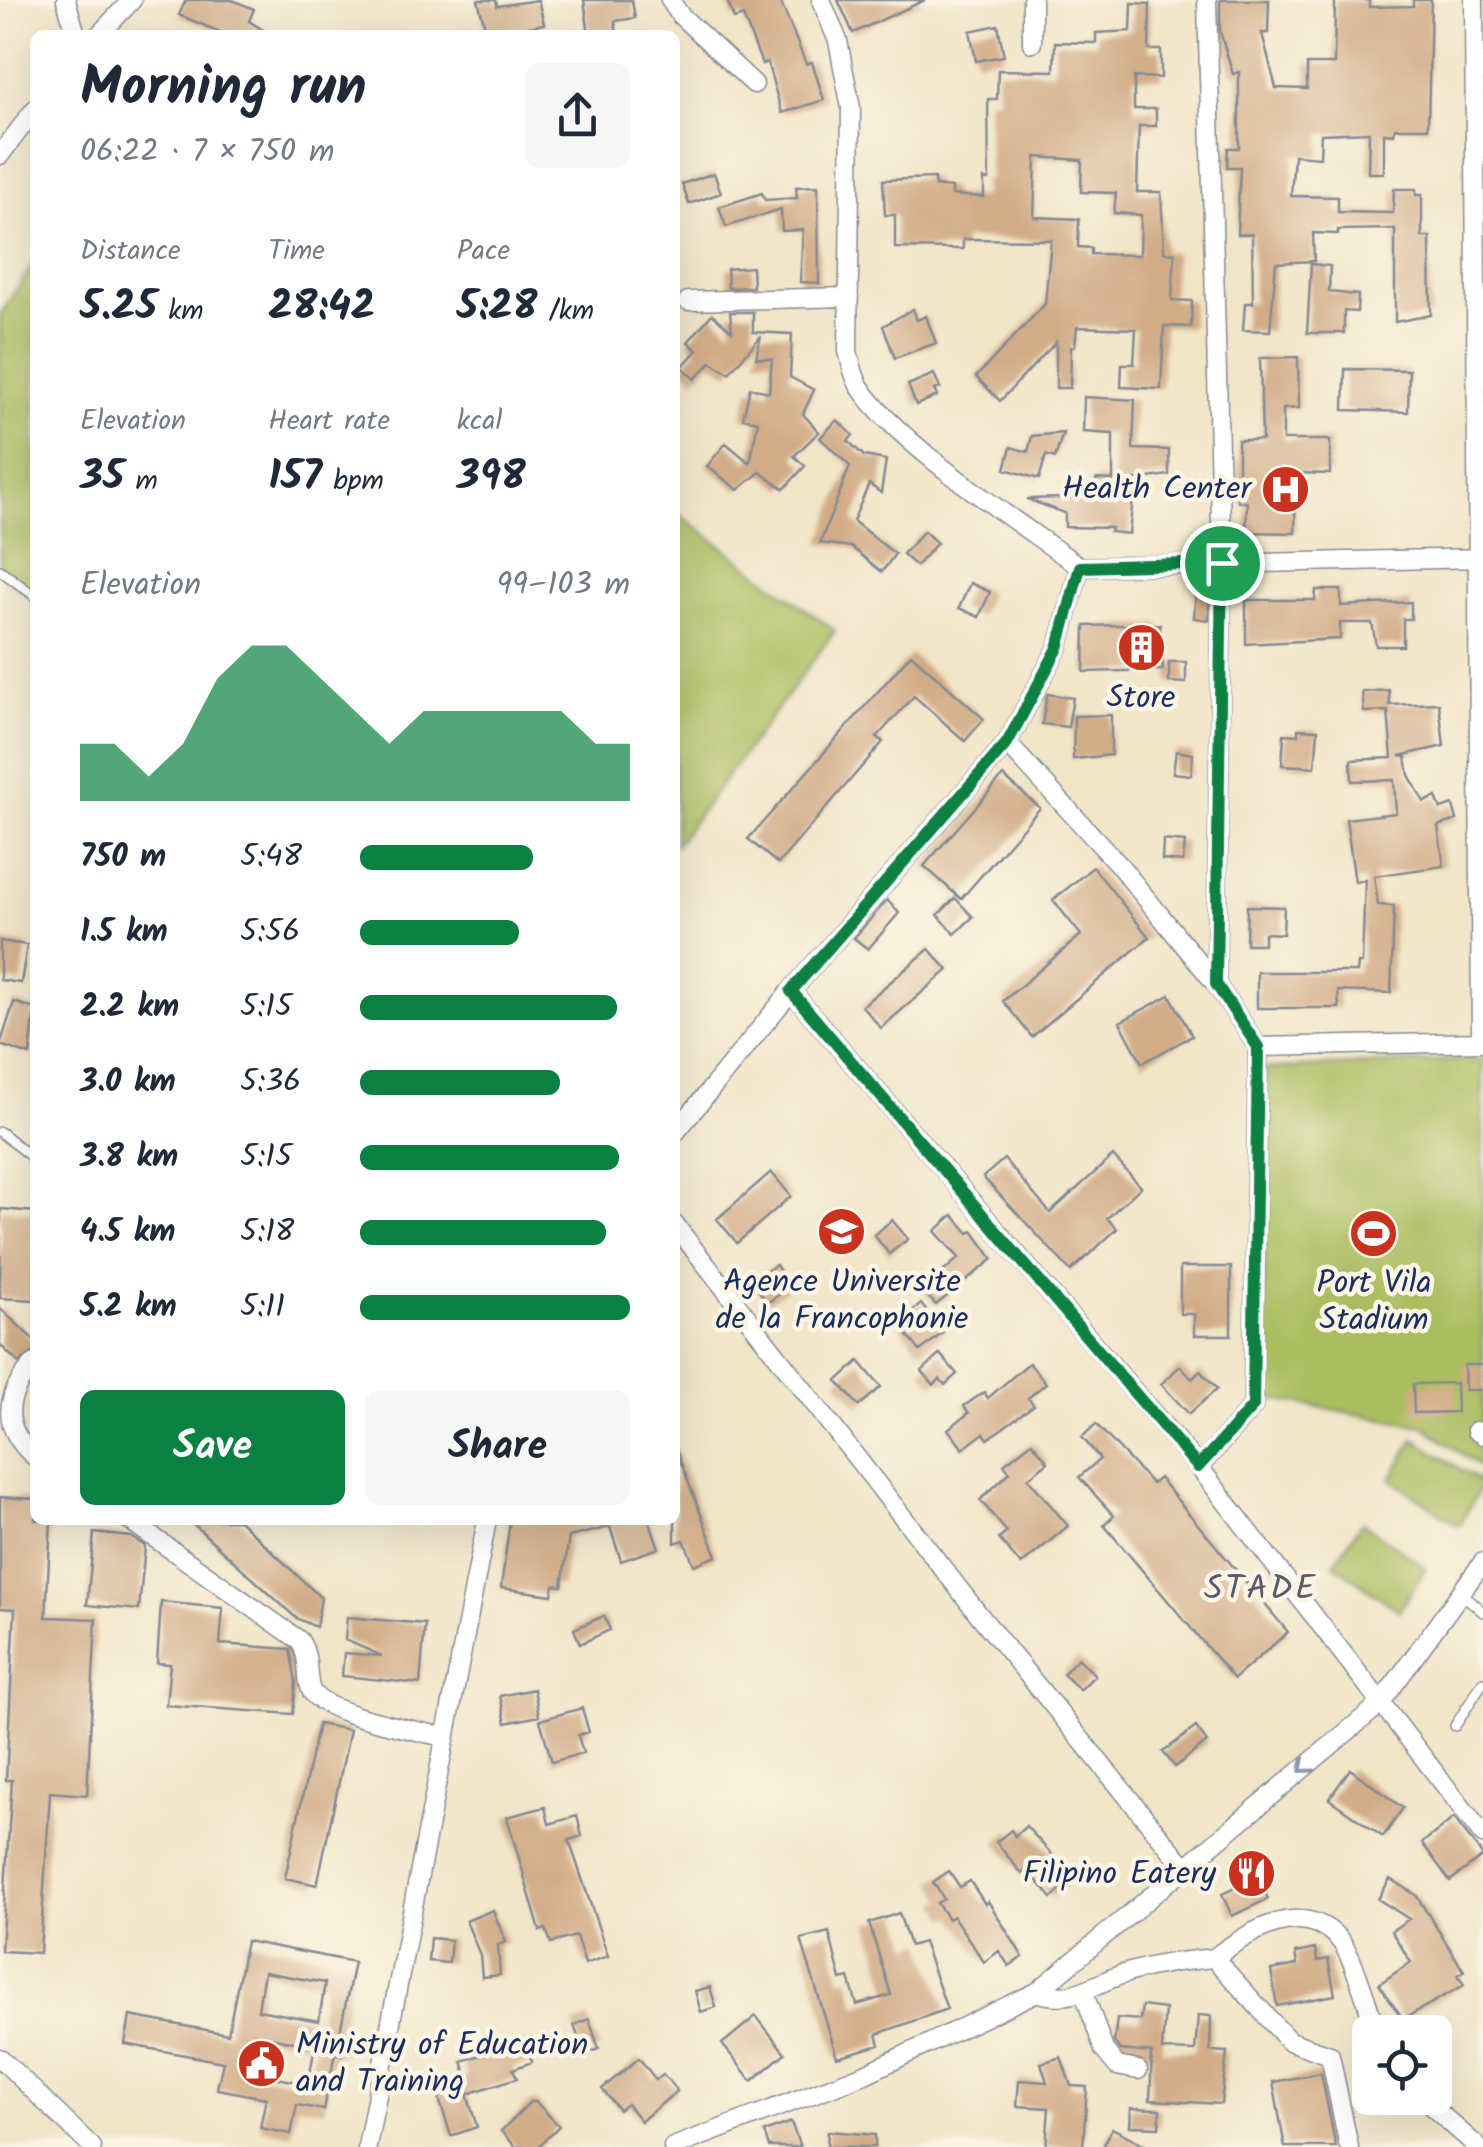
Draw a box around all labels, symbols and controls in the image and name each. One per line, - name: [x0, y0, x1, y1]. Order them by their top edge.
- text: Morning run: [80, 46, 367, 133]
- button: share: [525, 63, 630, 168]
- text: 06:22 · 7 × 750 m: [80, 127, 334, 178]
- text: Distance: [80, 229, 181, 274]
- text: Time: [268, 229, 325, 274]
- text: Pace: [457, 229, 510, 274]
- text: 5.25: [80, 274, 157, 341]
- text: 28:42: [268, 274, 375, 341]
- text: 5:28: [457, 274, 538, 341]
- text: km: [157, 289, 204, 334]
- text: /km: [538, 289, 594, 334]
- text: Elevation: [80, 399, 186, 444]
- text: Heart rate: [268, 399, 390, 444]
- text: kcal: [457, 399, 502, 444]
- text: 35: [80, 444, 124, 511]
- text: 157: [268, 444, 322, 511]
- text: 398: [457, 444, 526, 511]
- text: m: [124, 459, 158, 504]
- text: bpm: [322, 459, 384, 504]
- hospital icon: Health Center: [1260, 463, 1312, 515]
- place label: Health Center: [1062, 464, 1253, 515]
- pin: [1180, 521, 1265, 606]
- icon: arrive: [1195, 536, 1250, 591]
- text: Elevation: [80, 560, 201, 611]
- text: 99–103 m: [497, 560, 630, 611]
- building icon: Store: [1115, 622, 1167, 674]
- place label: Store: [1107, 673, 1175, 724]
- text: 750 m: [80, 832, 166, 883]
- text: 5:48: [240, 832, 302, 883]
- text: 1.5 km: [80, 907, 168, 958]
- text: 5:56: [240, 907, 300, 958]
- text: 2.2 km: [80, 982, 179, 1033]
- text: 5:15: [240, 982, 292, 1033]
- text: 3.0 km: [80, 1057, 176, 1108]
- text: 5:36: [240, 1057, 301, 1108]
- text: 3.8 km: [80, 1132, 178, 1183]
- text: 5:15: [240, 1132, 292, 1183]
- school or university icon: Agence Universite de la Francophonie: [816, 1206, 868, 1258]
- text: 4.5 km: [80, 1207, 176, 1258]
- text: 5:18: [240, 1207, 294, 1258]
- sports icon: Port Vila Stadium: [1348, 1207, 1400, 1259]
- place label: Agence Universite de la Francophonie: [715, 1257, 969, 1345]
- place label: Port Vila Stadium: [1316, 1258, 1432, 1346]
- text: 5.2 km: [80, 1282, 177, 1333]
- text: 5:11: [240, 1282, 285, 1333]
- button: Save: [80, 1390, 345, 1505]
- button: Share: [365, 1390, 630, 1505]
- district label: STADE: [1204, 1562, 1318, 1618]
- one-way arrow: [1299, 1755, 1317, 1773]
- restaurant icon: Filipino Eatery: [1225, 1848, 1277, 1900]
- place label: Filipino Eatery: [1023, 1849, 1217, 1900]
- map controls: [1352, 2015, 1452, 2115]
- button: locate: [1352, 2015, 1452, 2115]
- place label: Ministry of Education and Training: [296, 2020, 588, 2108]
- public building icon: Ministry of Education and Training: [235, 2037, 287, 2089]

